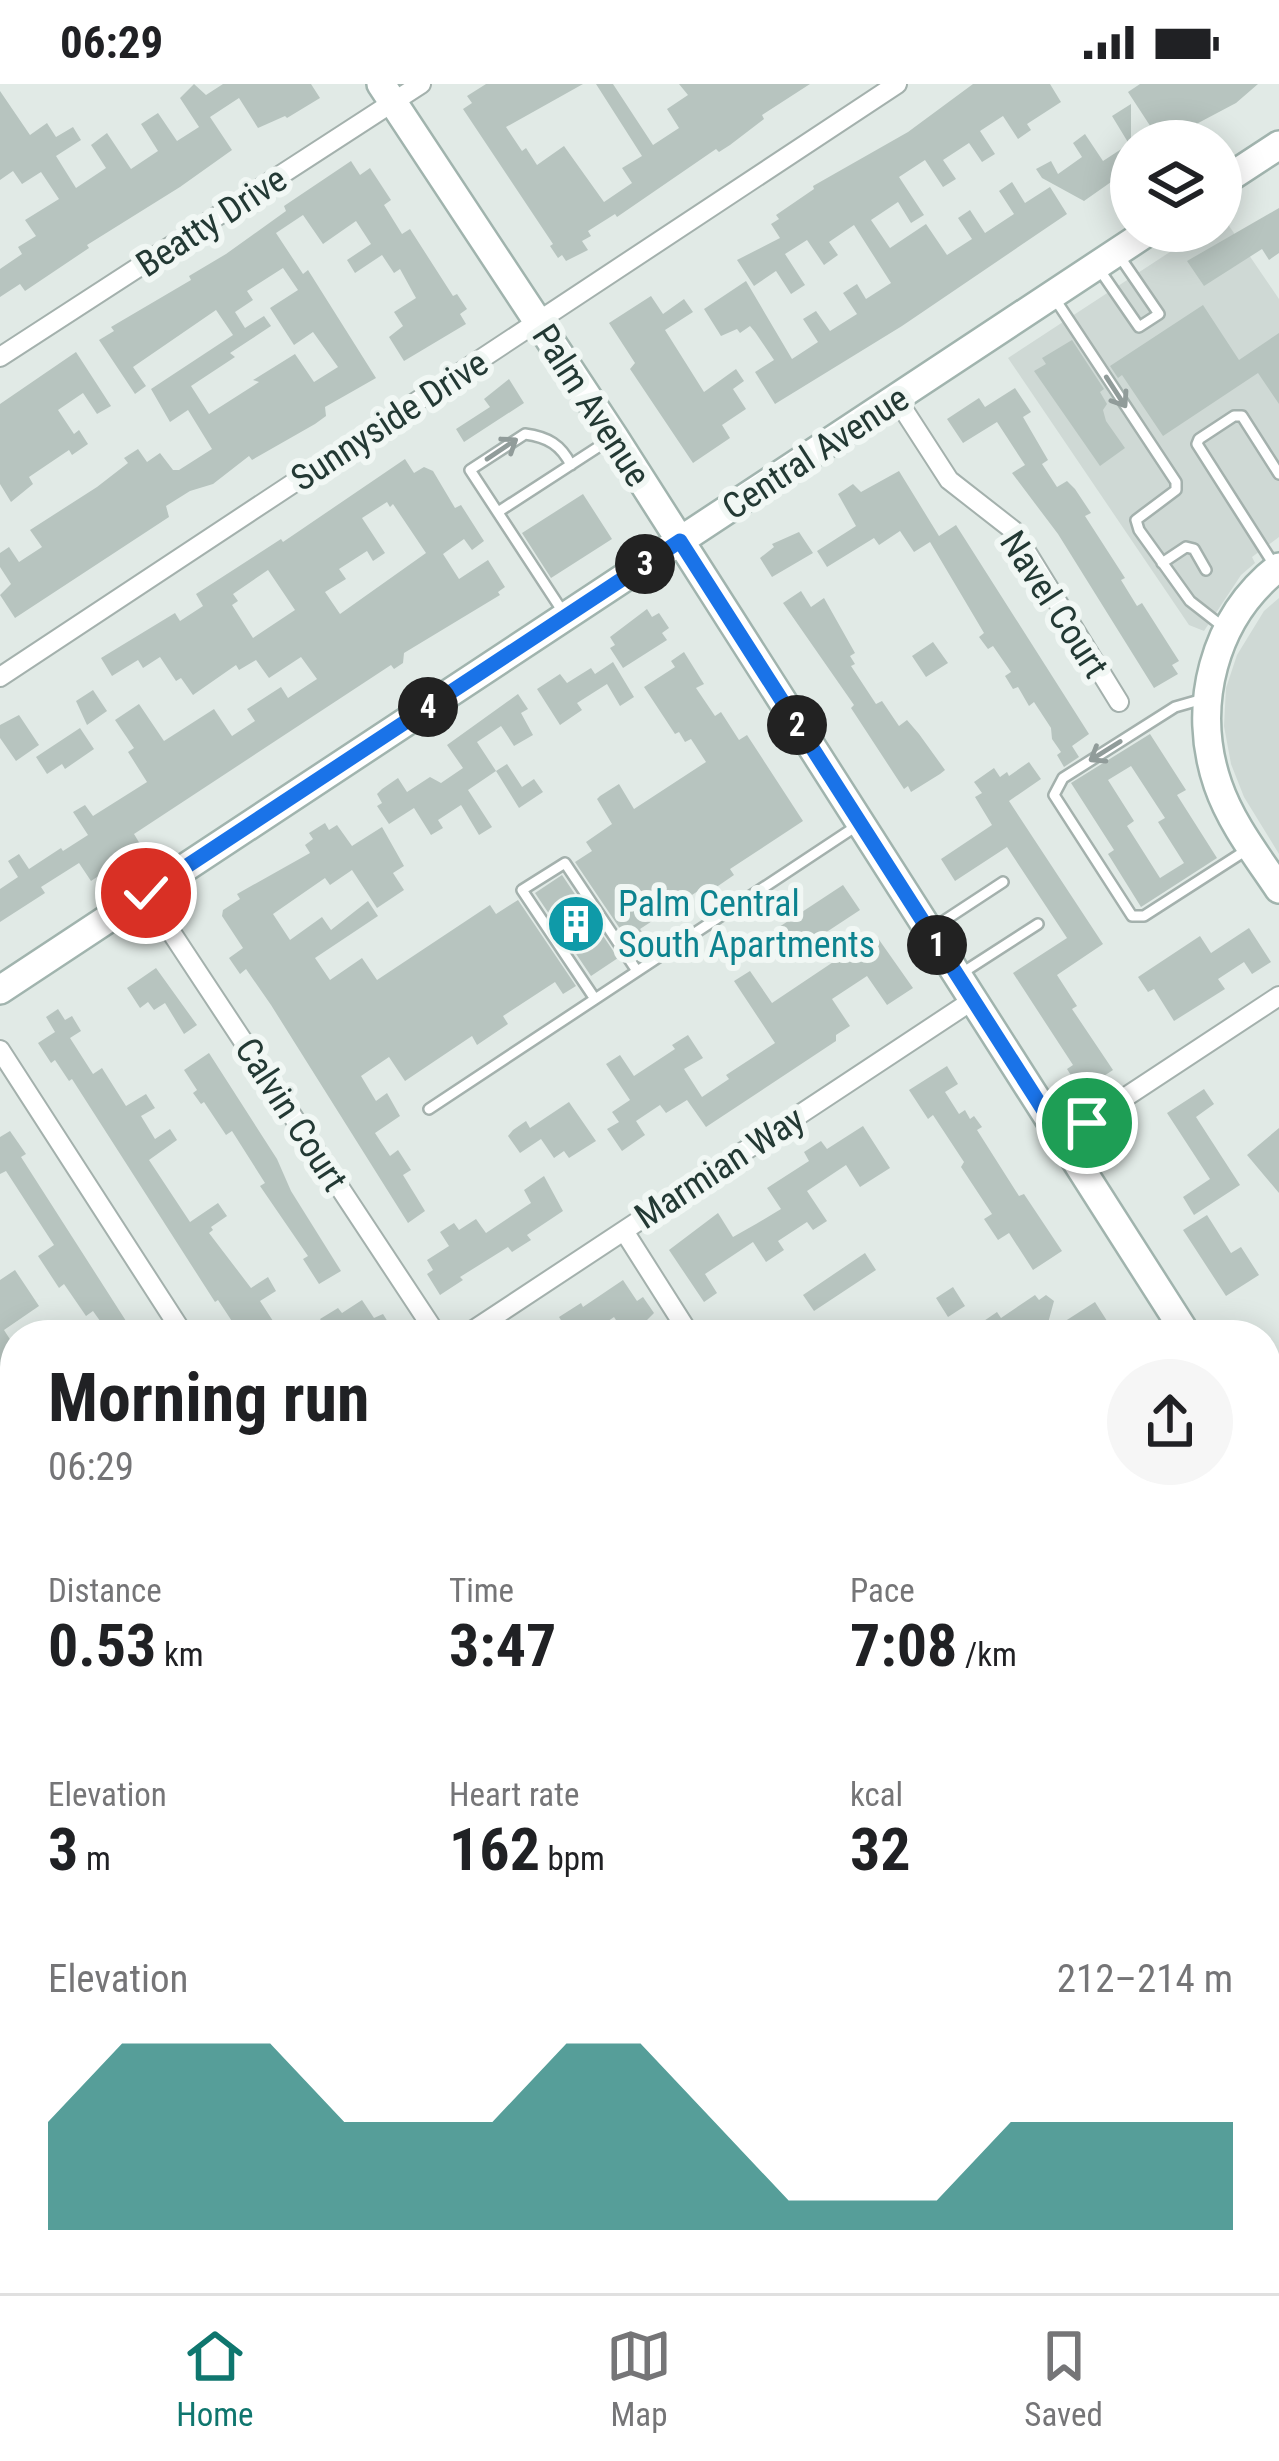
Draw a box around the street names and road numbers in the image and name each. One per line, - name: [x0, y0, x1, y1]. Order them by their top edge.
- street label: Beatty Drive: [129, 158, 294, 286]
- street label: Palm Avenue: [523, 317, 659, 494]
- street label: Sunnyside Drive: [284, 342, 496, 500]
- street label: Central Avenue: [715, 377, 916, 528]
- street label: Navel Court: [991, 523, 1117, 686]
- street label: Calvin Court: [226, 1030, 356, 1199]
- street label: Marmian Way: [627, 1098, 812, 1238]

